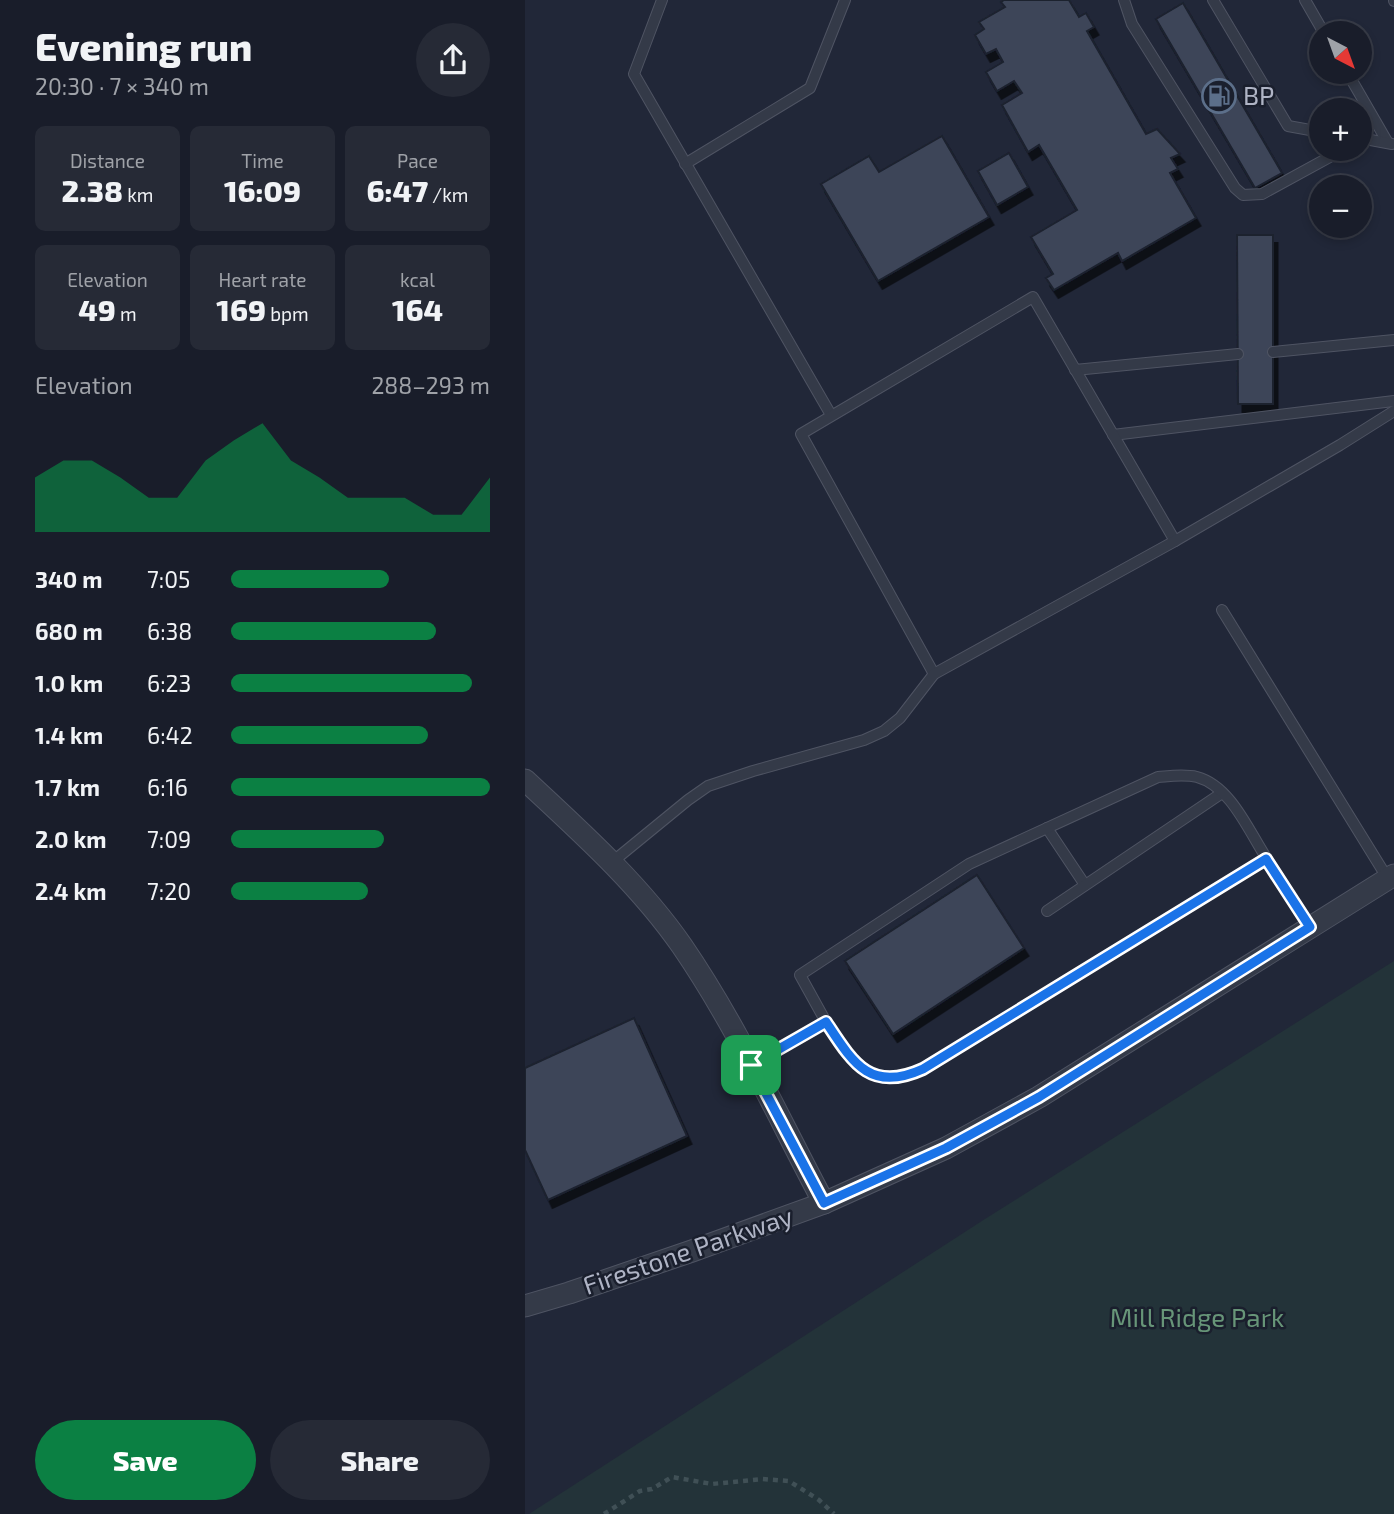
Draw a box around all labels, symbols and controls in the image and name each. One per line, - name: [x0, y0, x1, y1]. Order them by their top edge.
- north arrow: [1309, 21, 1372, 84]
- map controls: [1309, 21, 1372, 238]
- text: Evening run: [35, 23, 252, 69]
- button: share: [416, 23, 490, 97]
- text: 20:30 · 7 × 340 m: [35, 72, 209, 100]
- fuel station icon: BP: [1200, 77, 1238, 115]
- place label: BP: [1243, 79, 1274, 110]
- button: +: [1309, 98, 1372, 161]
- text: Distance: [70, 149, 145, 172]
- text: Time: [241, 149, 284, 172]
- text: Pace: [397, 149, 438, 172]
- text: 2.38: [61, 172, 123, 208]
- text: 16:09: [224, 172, 301, 208]
- text: 6:47: [367, 172, 428, 208]
- button: −: [1309, 175, 1372, 238]
- text: km: [123, 183, 154, 206]
- text: /km: [428, 183, 468, 206]
- text: Elevation: [67, 268, 148, 291]
- text: Heart rate: [219, 268, 306, 291]
- text: kcal: [400, 268, 435, 291]
- text: 49: [78, 291, 116, 327]
- text: 169: [216, 291, 266, 327]
- text: 164: [392, 291, 443, 327]
- text: m: [116, 302, 137, 325]
- text: bpm: [266, 302, 309, 325]
- text: Elevation: [35, 371, 133, 399]
- text: 288–293 m: [371, 371, 490, 399]
- text: 340 m: [35, 565, 102, 593]
- text: 7:05: [147, 565, 190, 593]
- text: 680 m: [35, 617, 103, 645]
- text: 6:38: [147, 617, 192, 645]
- text: 1.0 km: [35, 669, 103, 697]
- text: 6:23: [147, 669, 191, 697]
- text: 1.4 km: [35, 721, 103, 749]
- text: 6:42: [147, 721, 193, 749]
- text: 1.7 km: [35, 773, 100, 801]
- text: 6:16: [147, 773, 188, 801]
- text: 2.0 km: [35, 825, 107, 853]
- text: 7:09: [147, 825, 191, 853]
- text: 2.4 km: [35, 877, 107, 905]
- text: 7:20: [147, 877, 191, 905]
- pin: [721, 1035, 781, 1095]
- icon: arrive: [732, 1046, 770, 1084]
- street label: Firestone Parkway: [579, 1199, 797, 1300]
- park label: Mill Ridge Park: [1110, 1301, 1284, 1332]
- button: Save: [35, 1420, 256, 1500]
- button: Share: [270, 1420, 490, 1500]

